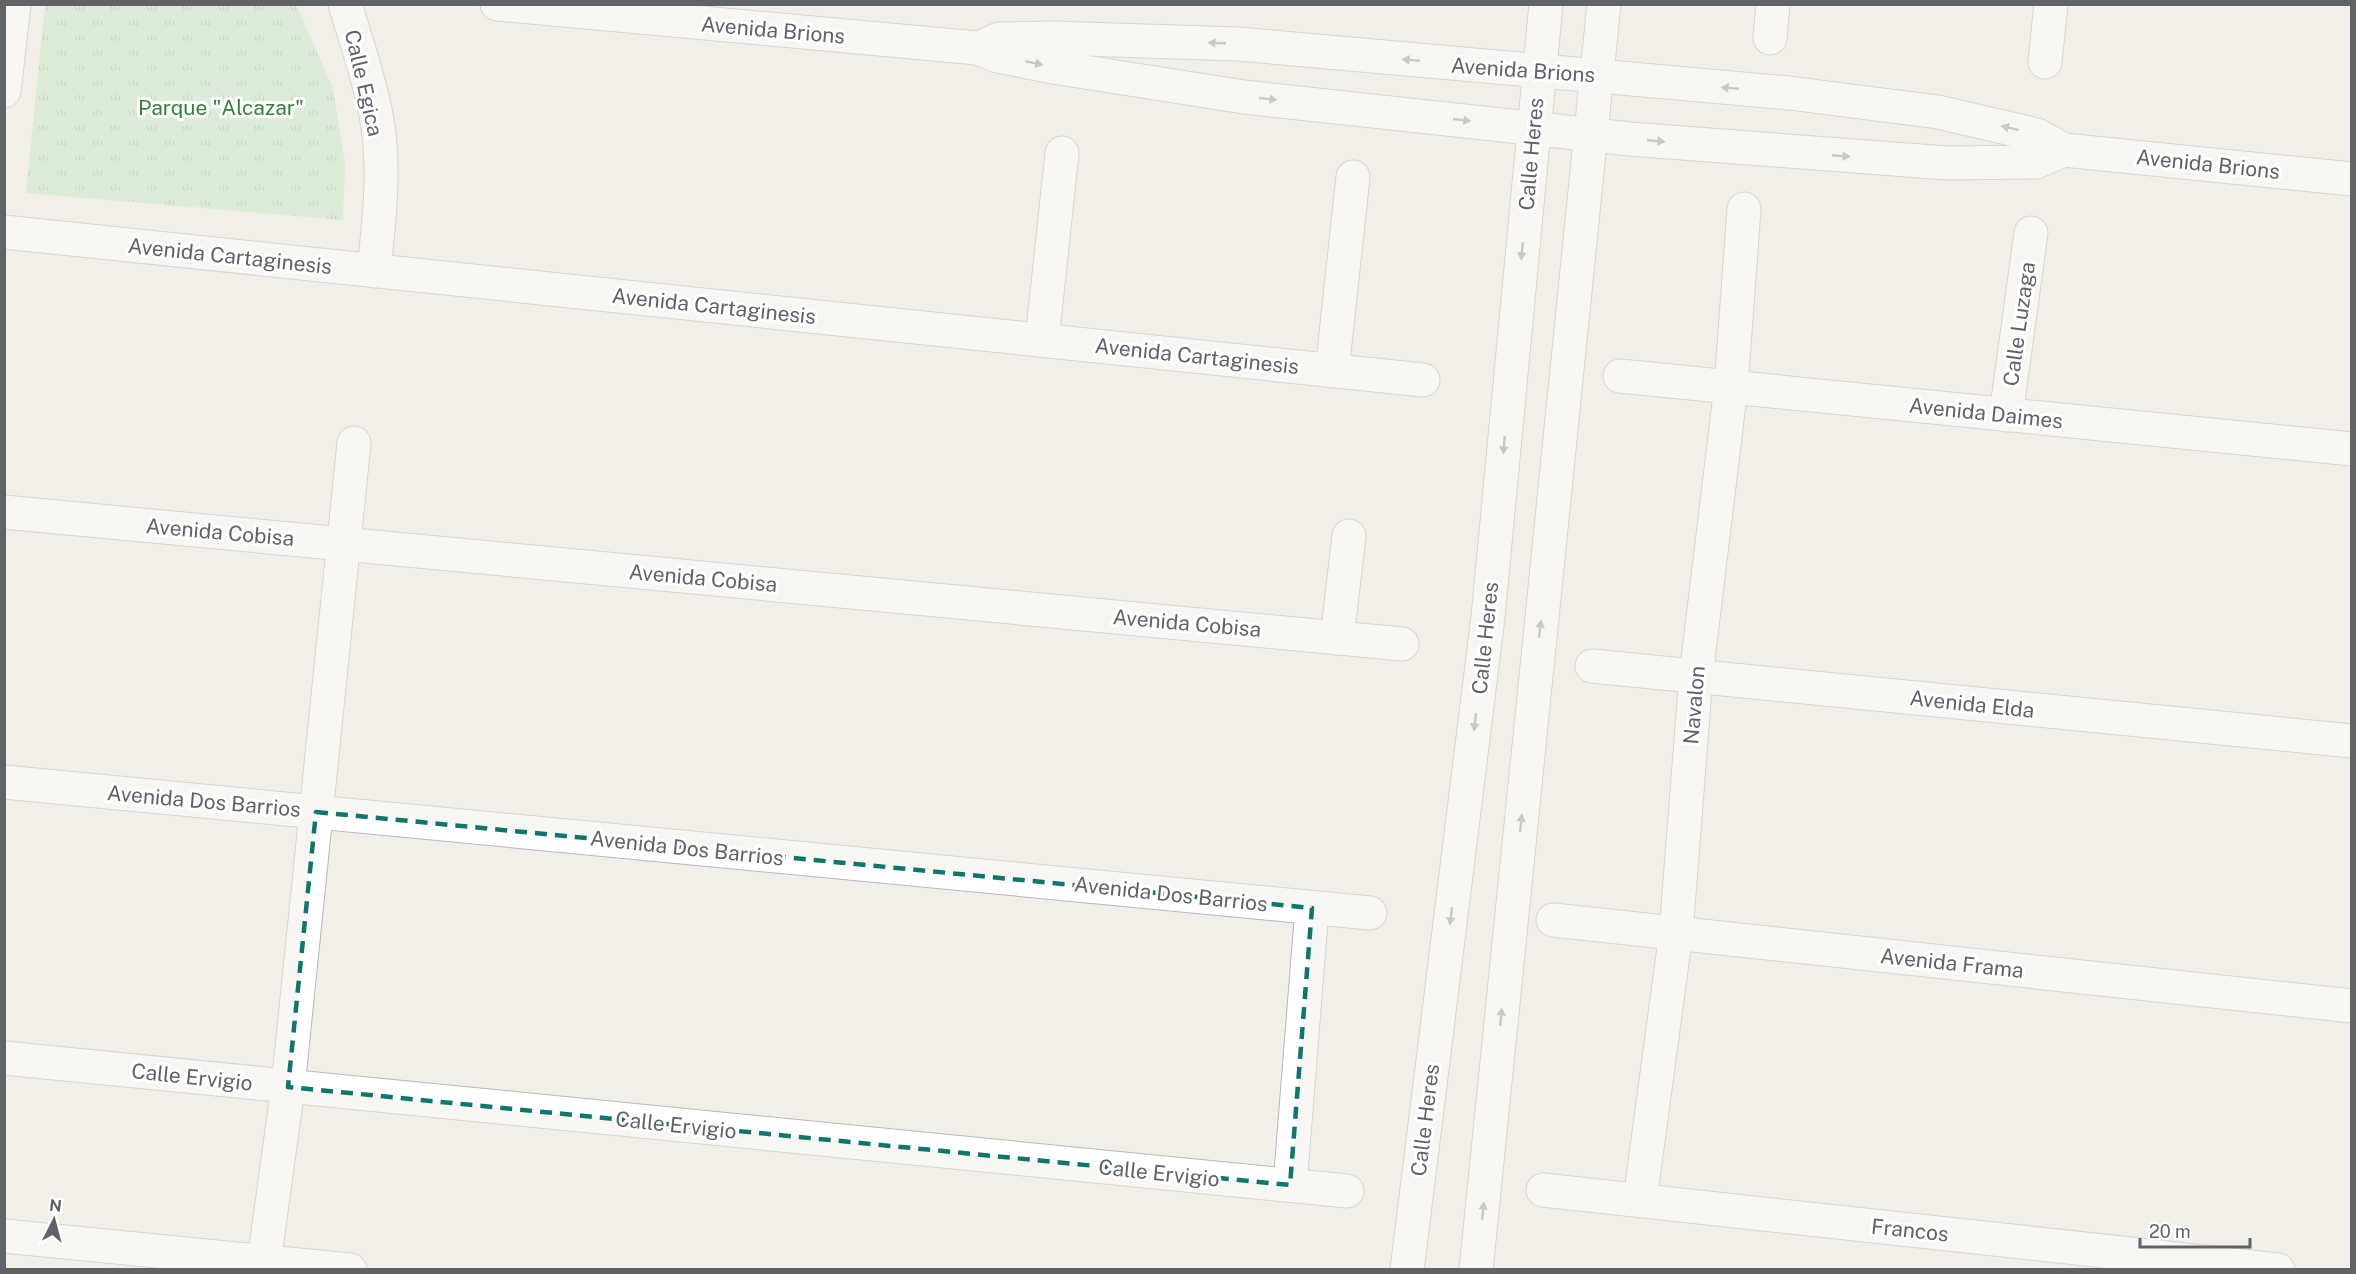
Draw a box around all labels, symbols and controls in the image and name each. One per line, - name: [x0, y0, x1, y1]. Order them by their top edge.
- street label: Avenida Brions: [700, 11, 846, 49]
- street label: Calle Egica: [340, 27, 388, 139]
- one-way arrow: [1207, 38, 1226, 48]
- street label: Avenida Brions: [1450, 52, 1596, 88]
- one-way arrow: [1401, 55, 1420, 65]
- one-way arrow: [1024, 59, 1043, 68]
- one-way arrow: [1721, 83, 1740, 93]
- park label: Parque "Alcazar": [138, 95, 304, 120]
- one-way arrow: [1258, 95, 1277, 104]
- street label: Calle Heres: [1514, 97, 1548, 211]
- one-way arrow: [1452, 115, 1471, 125]
- one-way arrow: [2001, 123, 2019, 133]
- one-way arrow: [1646, 136, 1665, 146]
- street label: Avenida Brions: [2135, 144, 2281, 184]
- one-way arrow: [1831, 151, 1850, 161]
- street label: Avenida Cartaginesis: [127, 233, 333, 279]
- one-way arrow: [1517, 241, 1527, 260]
- street label: Calle Luzaga: [1998, 260, 2040, 388]
- street label: Avenida Cartaginesis: [611, 283, 817, 329]
- street label: Avenida Cartaginesis: [1094, 333, 1300, 379]
- street label: Avenida Daimes: [1908, 392, 2064, 434]
- one-way arrow: [1499, 436, 1509, 455]
- street label: Avenida Cobisa: [145, 513, 295, 551]
- street label: Avenida Cobisa: [628, 559, 778, 597]
- street label: Calle Heres: [1467, 580, 1503, 696]
- street label: Avenida Cobisa: [1112, 604, 1262, 642]
- one-way arrow: [1535, 620, 1545, 639]
- street label: Navalon: [1678, 665, 1710, 745]
- street label: Avenida Elda: [1908, 685, 2036, 723]
- one-way arrow: [1470, 713, 1480, 732]
- street label: Avenida Dos Barrios: [106, 780, 302, 822]
- one-way arrow: [1516, 814, 1526, 833]
- street label: Avenida Dos Barrios: [589, 825, 785, 871]
- street label: Avenida Dos Barrios: [1073, 871, 1269, 917]
- one-way arrow: [1446, 907, 1456, 926]
- street label: Avenida Frama: [1879, 943, 2025, 983]
- one-way arrow: [1496, 1008, 1506, 1027]
- street label: Calle Ervigio: [130, 1058, 254, 1096]
- street label: Calle Heres: [1406, 1062, 1444, 1178]
- street label: Calle Ervigio: [614, 1106, 738, 1144]
- street label: Calle Ervigio: [1097, 1154, 1221, 1192]
- north arrow: [24, 1190, 84, 1250]
- text: N: [48, 1195, 63, 1216]
- one-way arrow: [1478, 1202, 1488, 1221]
- scale bar: [2140, 1211, 2250, 1249]
- street label: Francos: [1870, 1214, 1950, 1246]
- text: 20 m: [2149, 1221, 2191, 1242]

